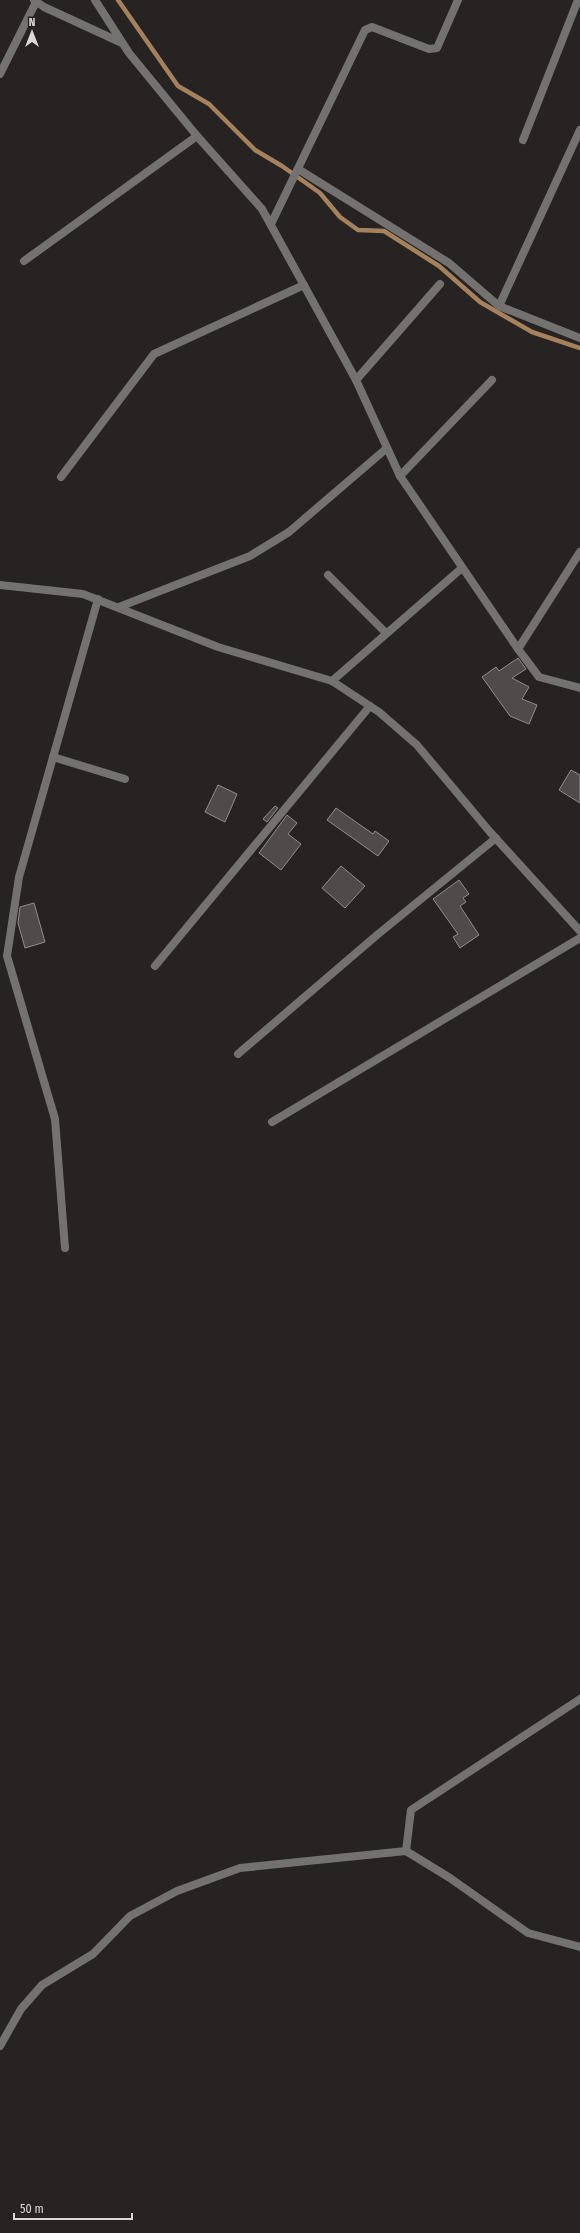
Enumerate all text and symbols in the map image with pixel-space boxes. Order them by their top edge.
north arrow [12,12,52,52]
text: N [29,16,35,29]
scale bar [14,2195,132,2221]
text: 50 m [20,2202,44,2216]

